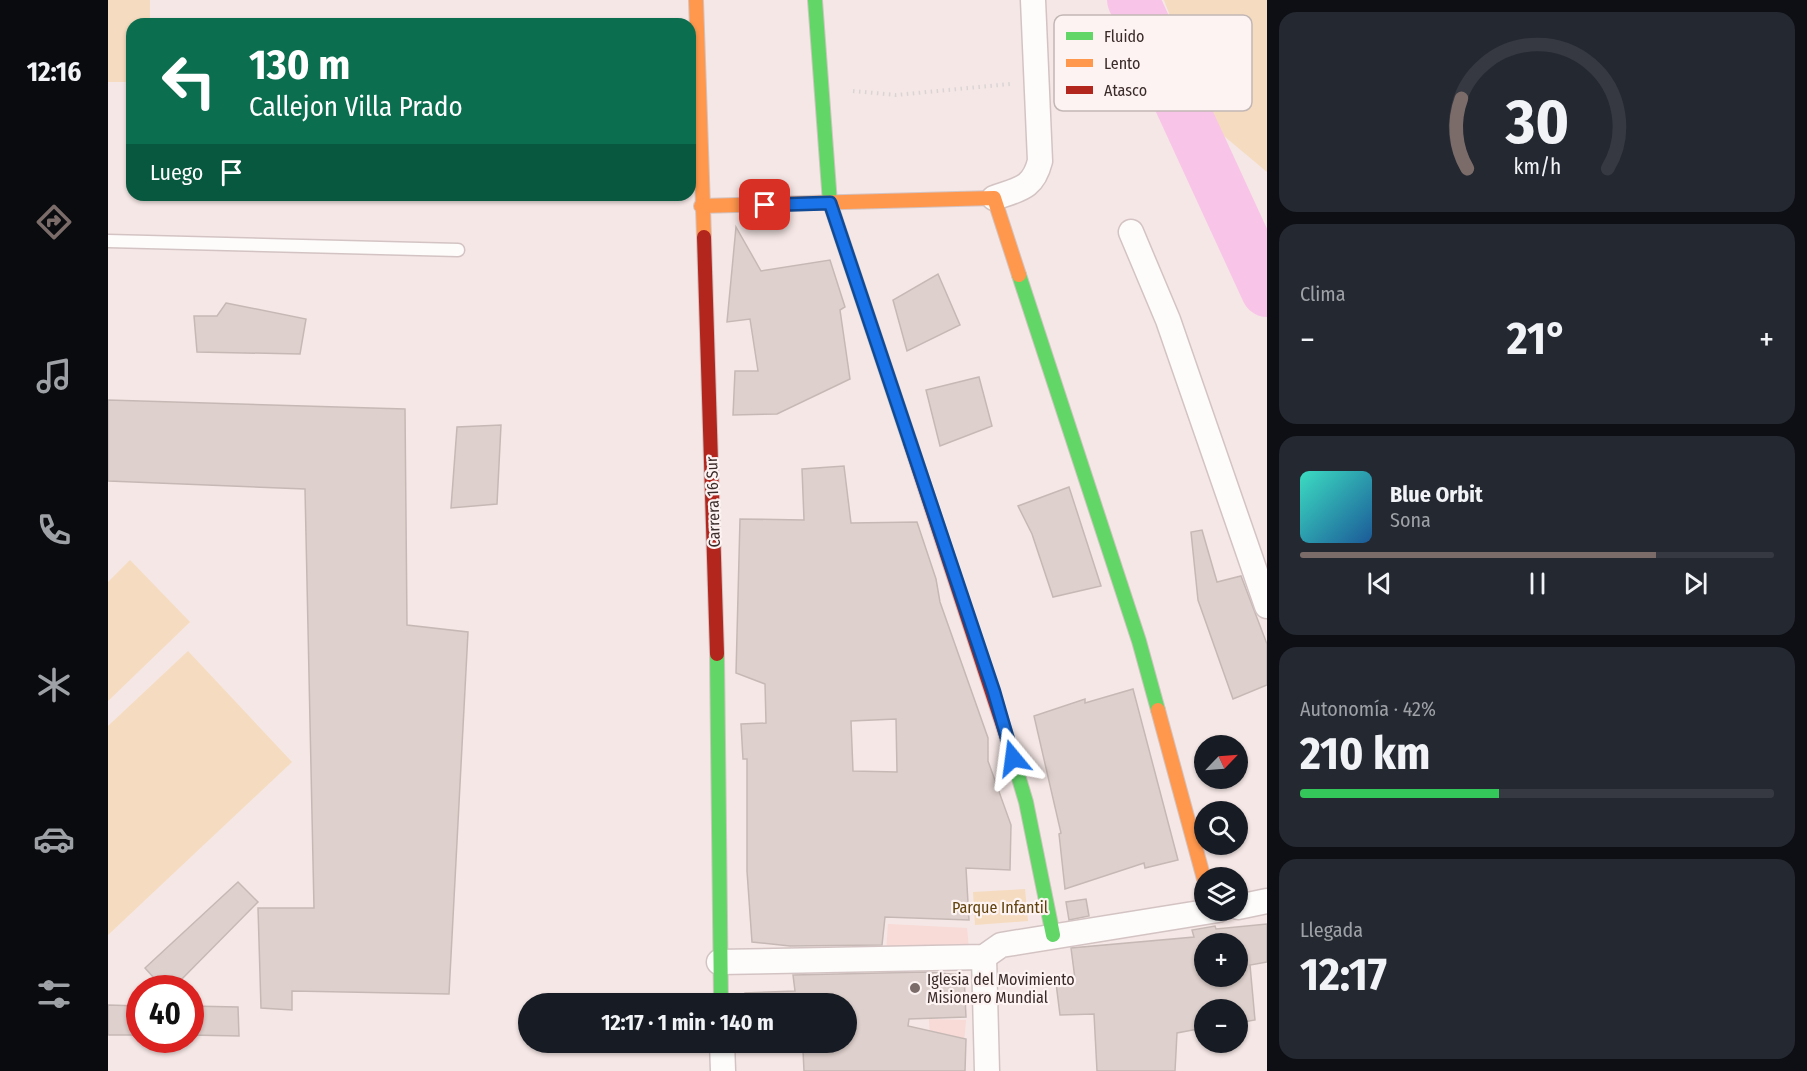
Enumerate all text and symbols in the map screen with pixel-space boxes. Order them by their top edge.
legend [1054,15,1252,111]
text: Fluido [1104,27,1144,46]
text: 130 m [249,40,350,90]
icon: left [150,42,228,120]
text: Lento [1104,54,1140,73]
text: 12:16 [27,56,81,88]
text: Atasco [1104,81,1147,100]
text: 30 [1504,85,1569,160]
text: Callejon Villa Prado [249,91,463,123]
text: km/h [1513,154,1561,180]
icon: arrive [215,156,248,189]
text: Luego [150,159,203,186]
pin [739,179,790,230]
icon: arrive [748,188,781,221]
icon: directions [33,201,75,243]
text: Clima [1300,282,1345,306]
text: 21° [1507,312,1567,366]
text: − [1300,320,1315,360]
text: + [1759,320,1774,360]
icon: music [33,355,75,397]
street label: Carrera 16 Sur [702,456,724,548]
text: Blue Orbit [1390,481,1483,508]
text: Sona [1390,508,1431,532]
icon: phone [33,509,75,551]
icon: previous [1363,567,1396,600]
icon: pause [1521,567,1554,600]
icon: next [1679,567,1712,600]
icon: climate [33,664,75,706]
text: Autonomía · 42% [1300,697,1436,721]
position arrow [981,726,1045,790]
text: 210 km [1300,727,1430,781]
north arrow [1194,735,1248,789]
map controls [1194,735,1248,1053]
button: search [1194,801,1248,855]
icon: car [33,818,75,860]
button: layers [1194,867,1248,921]
park label: Parque Infantil [952,898,1048,917]
text: Llegada [1300,918,1363,942]
button: + [1194,933,1248,987]
text: 12:17 [1300,948,1387,1002]
place label: Iglesia del Movimiento Misionero Mundial [927,970,1075,1007]
icon: filters [33,973,75,1015]
speed limit sign: 40 [126,975,204,1053]
marker: Iglesia del Movimiento Misionero Mundial [908,981,922,995]
button: − [1194,999,1248,1053]
text: 12:17 · 1 min · 140 m [601,1009,774,1036]

